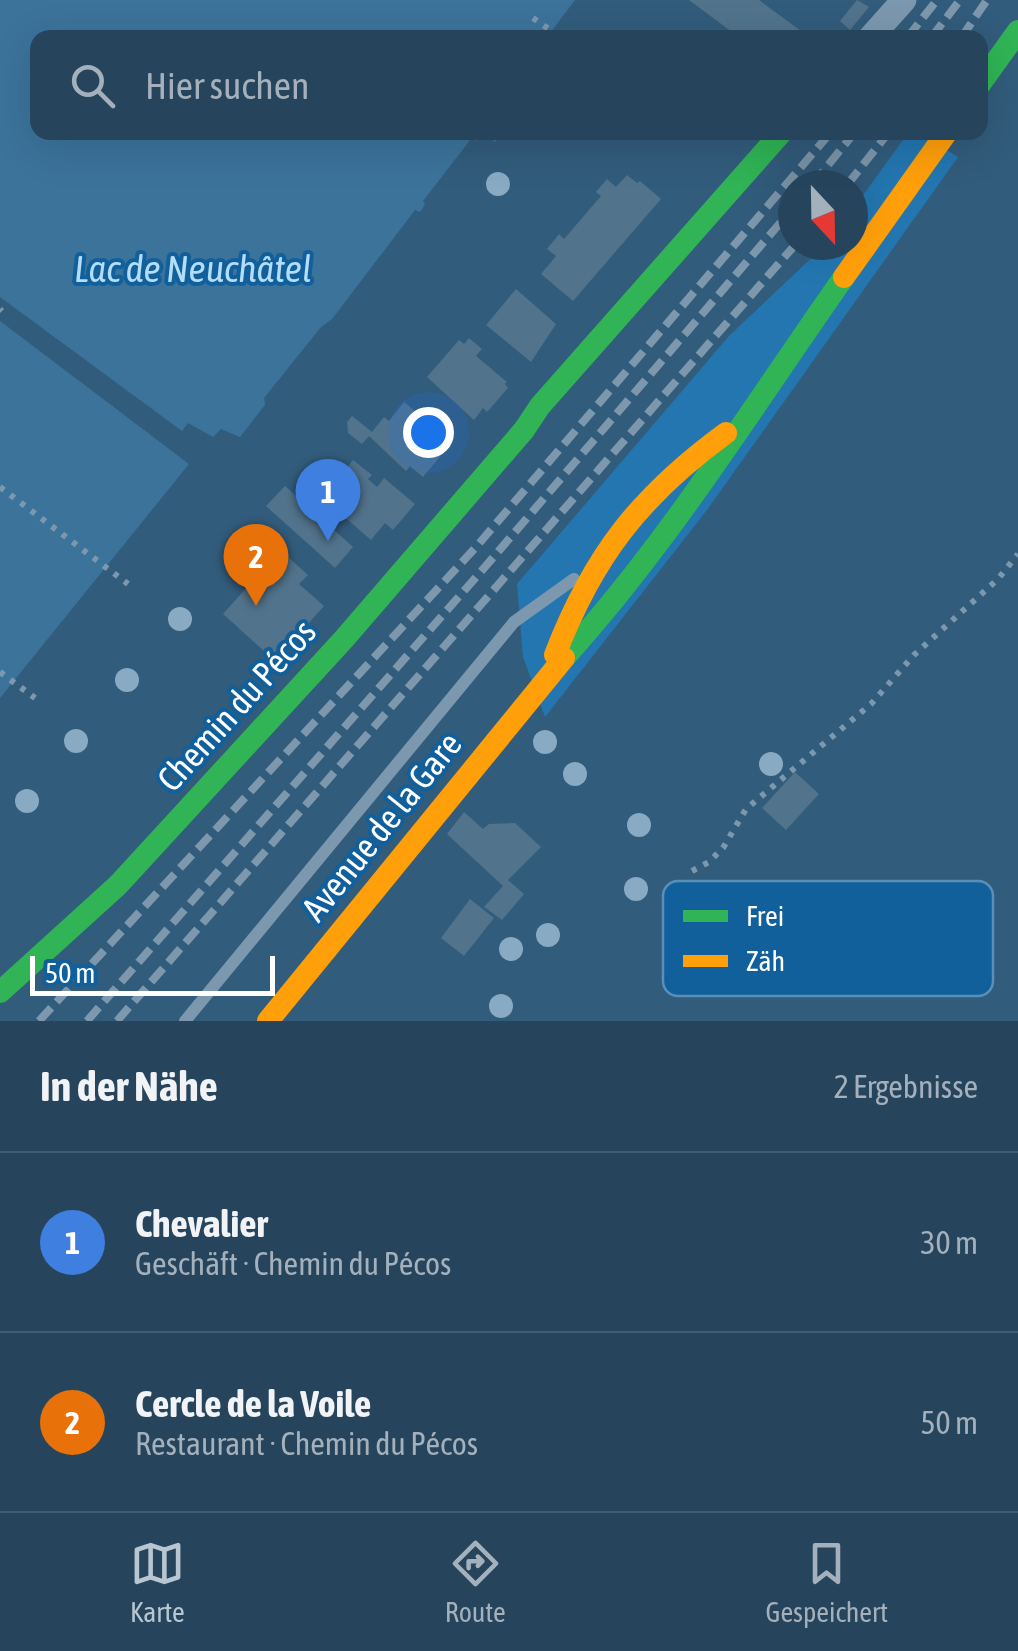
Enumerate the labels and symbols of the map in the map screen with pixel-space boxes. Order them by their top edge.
north arrow [778,170,868,260]
water label: Lac de Neuchâtel [74,247,312,290]
your location [403,407,454,458]
pin: 1 [296,458,360,541]
pin: 2 [224,524,288,606]
street label: Chemin du Pécos [149,611,323,799]
street label: Avenue de la Gare [293,724,469,928]
legend [663,881,993,996]
text: Frei [746,900,784,932]
text: Zäh [746,945,785,977]
scale bar [30,951,275,996]

